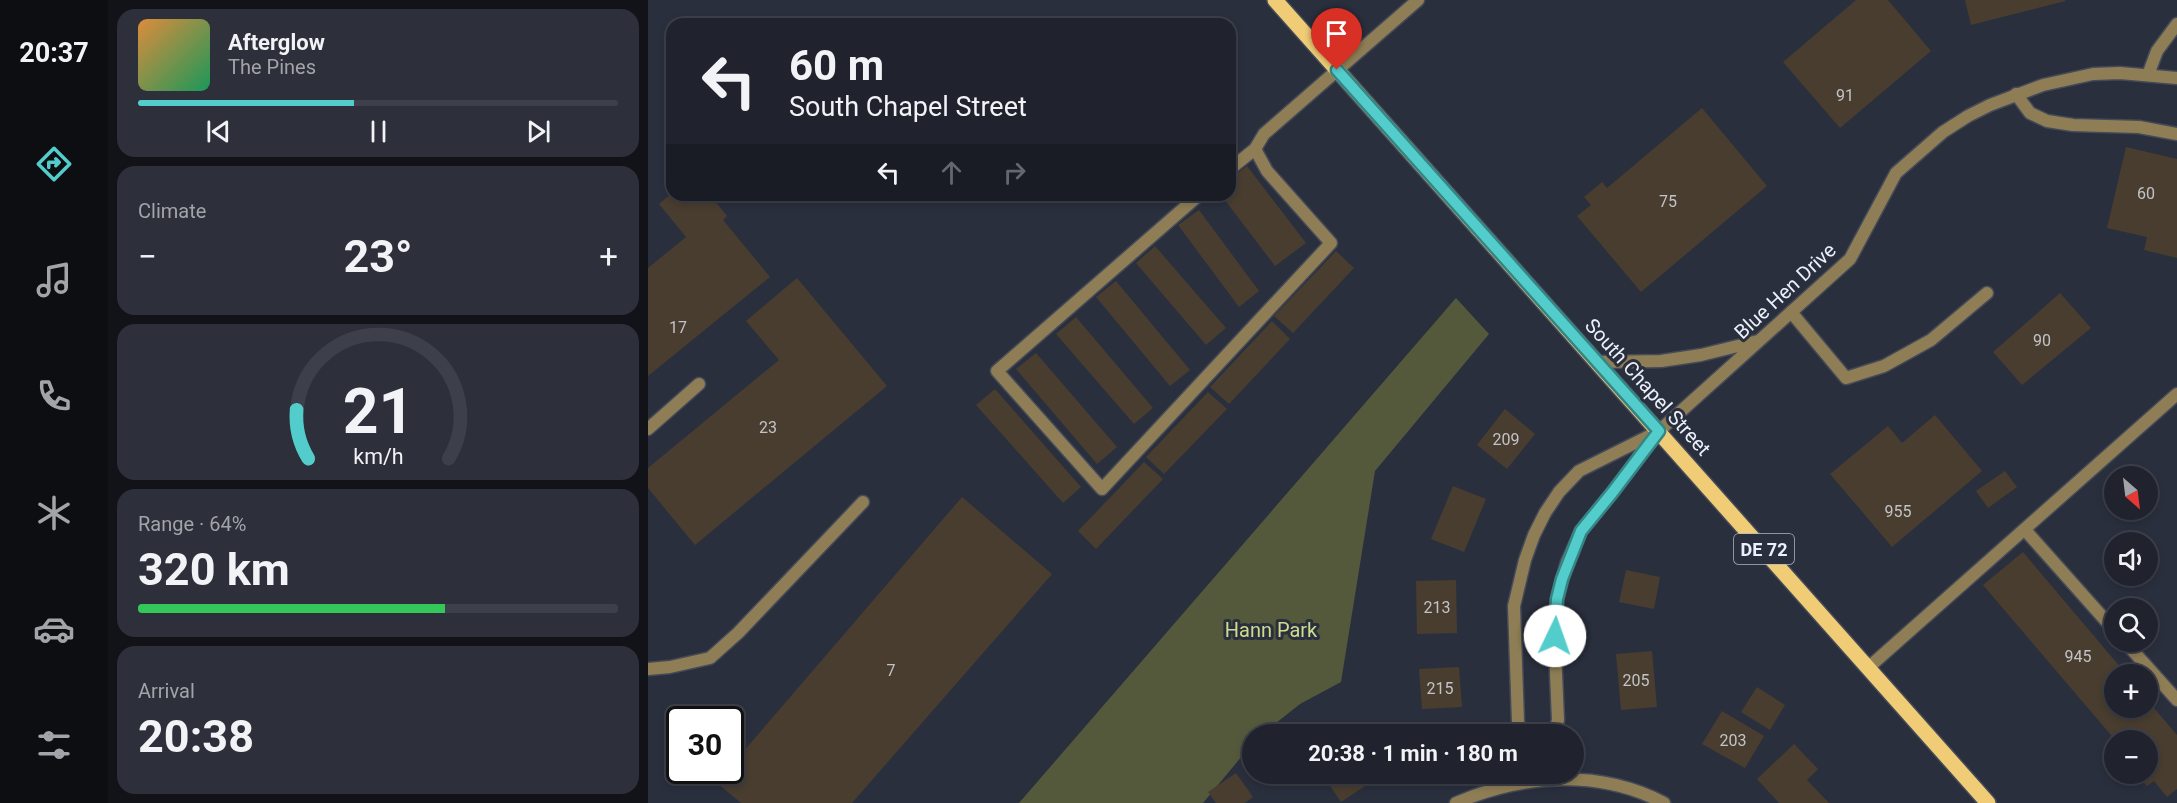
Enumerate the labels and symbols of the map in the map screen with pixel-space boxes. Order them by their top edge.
pin [1311,8,1362,70]
house number: 91 [1836,86,1854,105]
house number: 60 [2137,184,2155,203]
house number: 75 [1659,192,1677,211]
street label: Blue Hen Drive [1729,238,1841,344]
street label: South Chapel Street [1580,314,1716,460]
house number: 17 [669,318,687,337]
house number: 90 [2033,331,2051,350]
house number: 23 [759,418,777,437]
house number: 209 [1493,430,1519,449]
north arrow [2104,466,2158,520]
house number: 955 [1885,502,1911,521]
road number: DE 72 [1734,534,1794,564]
house number: 213 [1424,598,1450,617]
position arrow [1523,604,1587,668]
park label: Hann Park [1225,618,1318,642]
house number: 945 [2065,647,2091,666]
house number: 7 [887,661,896,680]
house number: 205 [1623,671,1649,690]
house number: 215 [1427,679,1453,698]
speed limit sign: 30 [666,706,744,784]
house number: 203 [1720,731,1746,750]

